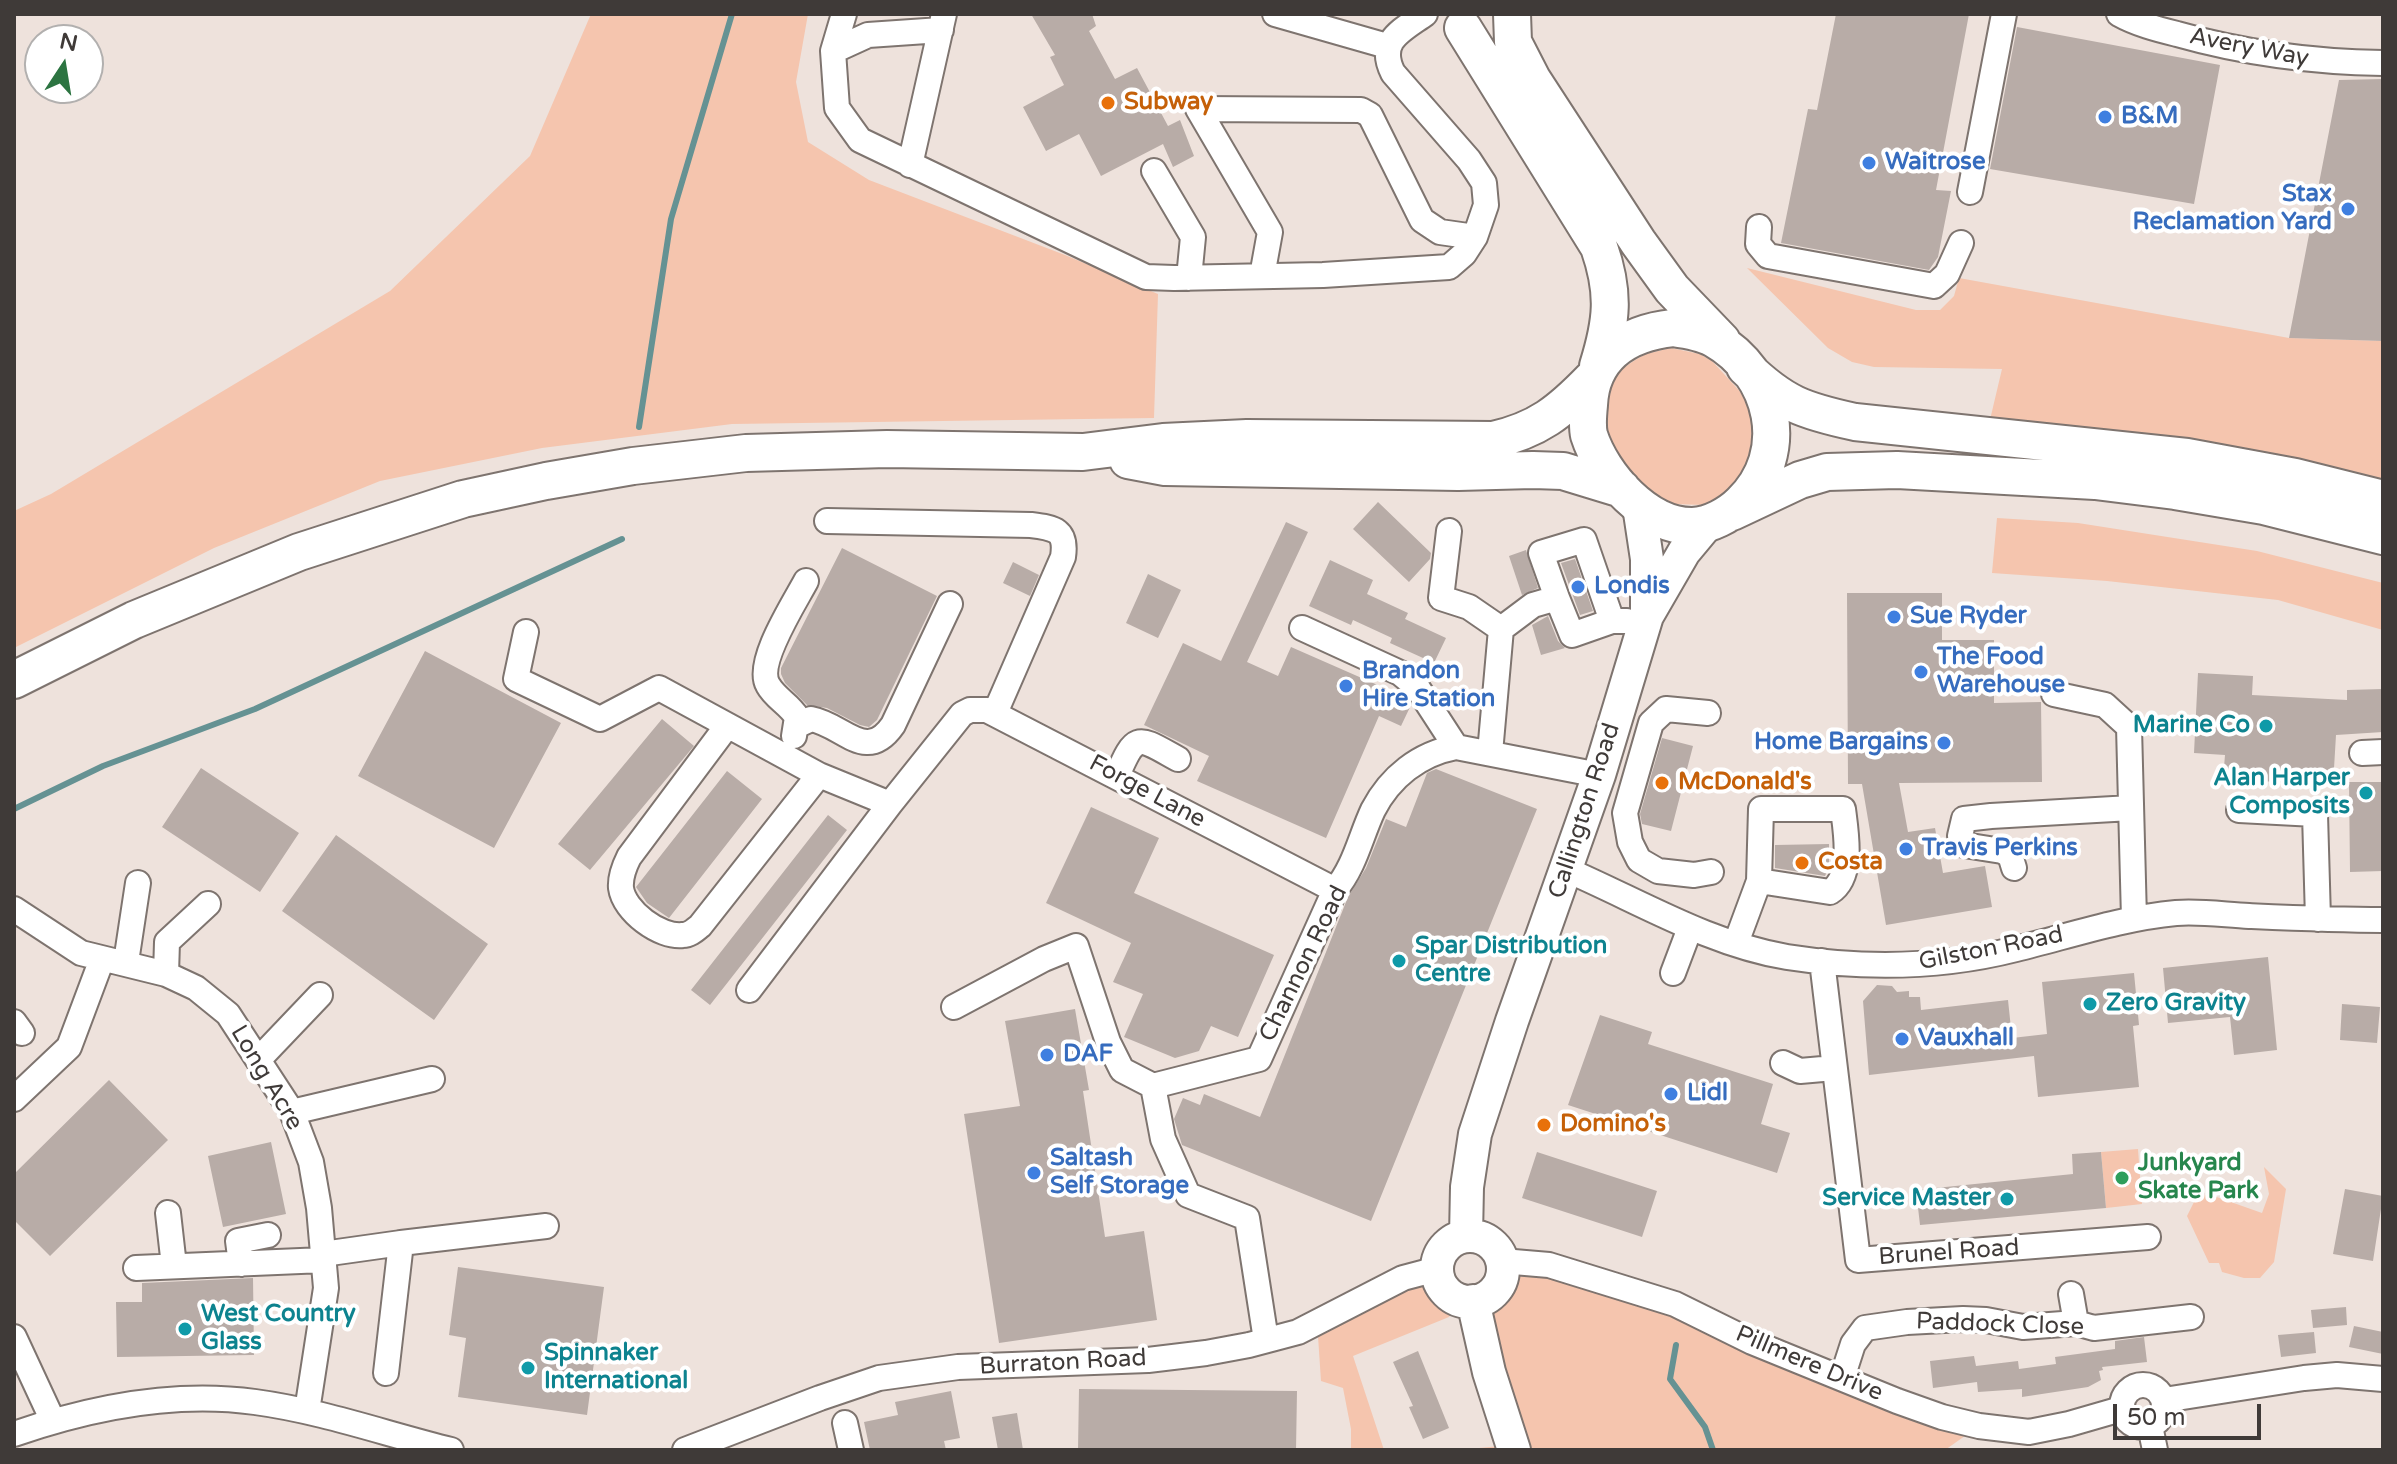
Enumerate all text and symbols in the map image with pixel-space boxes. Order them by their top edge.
street label: Avery Way [2187,22,2311,74]
north arrow [24,24,104,104]
text: N [57,28,80,57]
place label: Subway [1124,89,1213,117]
marker: Subway [1099,94,1117,112]
place label: B&M [2121,103,2178,131]
marker: B&M [2096,108,2114,126]
place label: Waitrose [1885,149,1985,177]
marker: Waitrose [1860,154,1878,172]
place label: Stax Reclamation Yard [2132,181,2332,237]
marker: Stax Reclamation Yard [2339,200,2357,218]
place label: Londis [1594,573,1670,601]
marker: Londis [1569,578,1587,596]
place label: Sue Ryder [1910,603,2027,631]
marker: Sue Ryder [1885,608,1903,626]
place label: The Food Warehouse [1937,644,2065,700]
place label: Brandon Hire Station [1362,658,1495,714]
marker: The Food Warehouse [1912,663,1930,681]
marker: Brandon Hire Station [1337,677,1355,695]
place label: Marine Co [2133,712,2250,740]
marker: Marine Co [2257,717,2275,735]
street label: Callington Road [1543,720,1627,902]
place label: Home Bargains [1754,729,1928,757]
marker: Home Bargains [1935,734,1953,752]
street label: Forge Lane [1084,749,1210,835]
place label: Alan Harper Composits [2213,765,2350,821]
place label: McDonald's [1678,769,1812,797]
marker: McDonald's [1653,774,1671,792]
marker: Alan Harper Composits [2357,784,2375,802]
place label: Travis Perkins [1922,835,2078,863]
marker: Travis Perkins [1897,840,1915,858]
place label: Costa [1818,849,1883,877]
marker: Costa [1793,854,1811,872]
street label: Channon Road [1254,881,1354,1047]
street label: Gilston Road [1916,921,2066,977]
place label: Spar Distribution Centre [1415,933,1607,989]
marker: Spar Distribution Centre [1390,952,1408,970]
place label: Zero Gravity [2106,990,2246,1018]
marker: Zero Gravity [2081,995,2099,1013]
street label: Long Acre [223,1020,309,1136]
place label: Vauxhall [1918,1025,2014,1053]
marker: Vauxhall [1893,1030,1911,1048]
place label: DAF [1063,1041,1113,1069]
marker: DAF [1038,1046,1056,1064]
place label: Lidl [1687,1080,1728,1108]
marker: Lidl [1662,1085,1680,1103]
place label: Domino's [1560,1111,1666,1139]
marker: Domino's [1535,1116,1553,1134]
place label: Saltash Self Storage [1050,1145,1189,1201]
place label: Junkyard Skate Park [2138,1150,2259,1206]
marker: Saltash Self Storage [1025,1164,1043,1182]
marker: Junkyard Skate Park [2113,1169,2131,1187]
place label: Service Master [1822,1185,1991,1213]
marker: Service Master [1998,1190,2016,1208]
street label: Brunel Road [1878,1234,2020,1272]
place label: West Country Glass [201,1301,356,1357]
street label: Paddock Close [1915,1308,2085,1342]
marker: West Country Glass [176,1320,194,1338]
street label: Pillmere Drive [1731,1320,1887,1408]
place label: Spinnaker International [544,1340,688,1396]
street label: Burraton Road [979,1344,1147,1382]
marker: Spinnaker International [519,1359,537,1377]
scale bar [2117,1388,2265,1438]
text: 50 m [2127,1403,2185,1432]

